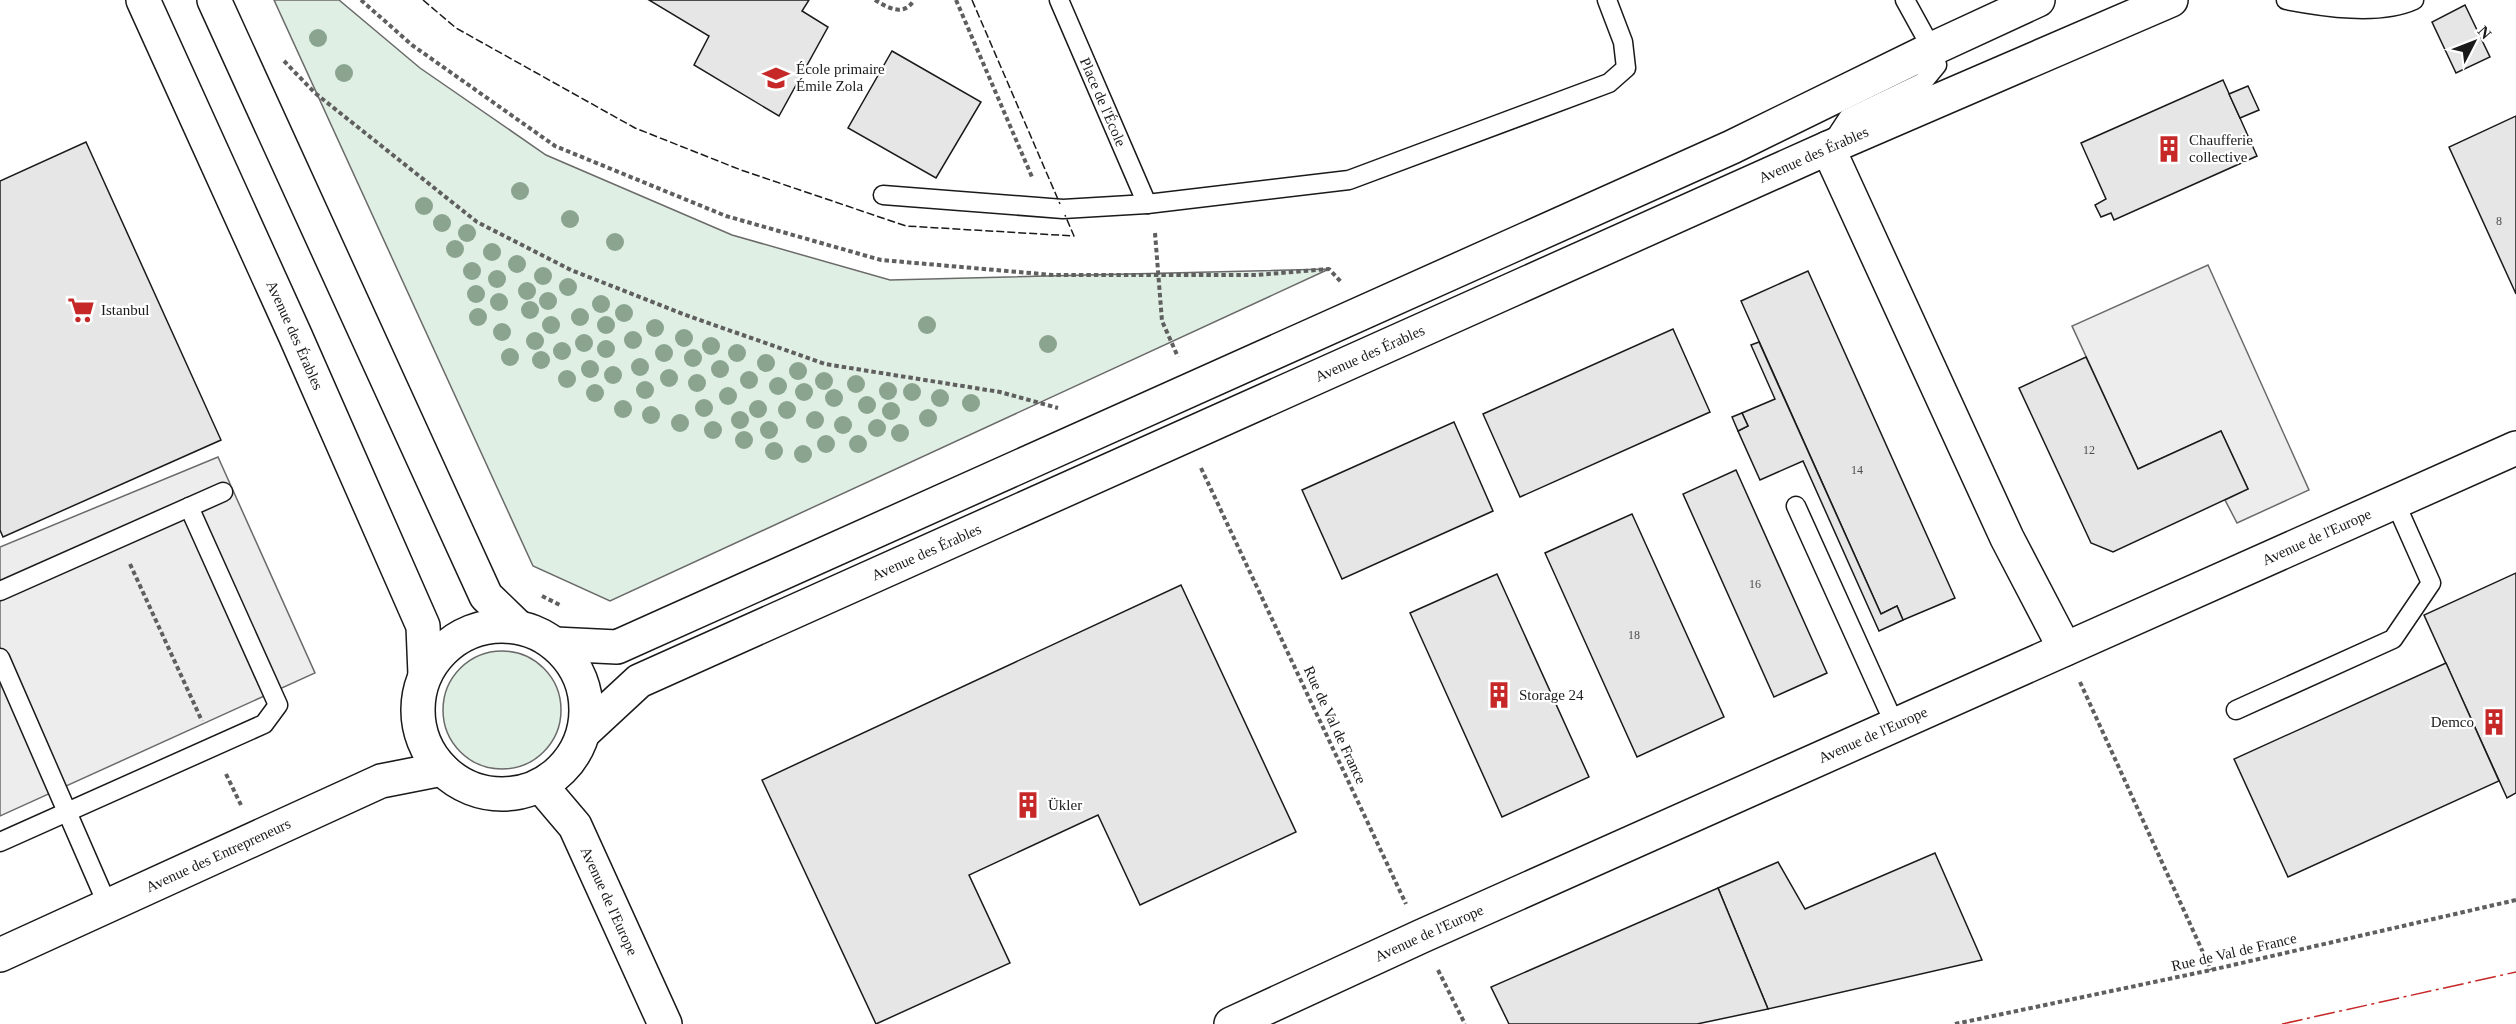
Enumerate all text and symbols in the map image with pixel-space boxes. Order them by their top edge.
north arrow [2444,12,2504,72]
text: N [2475,22,2495,43]
street label: Place de l'École [1077,55,1129,149]
place label: École primaire Émile Zola [796,61,885,94]
school or university icon: École primaire Émile Zola [761,63,791,93]
street label: Avenue des Érables [1756,124,1871,186]
place label: Chaufferie collective [2189,132,2253,165]
building icon: Chaufferie collective [2154,134,2184,164]
house number: 8 [2496,214,2502,228]
street label: Avenue des Érables [263,278,326,393]
supermarket icon: Istanbul [66,295,96,325]
place label: Istanbul [101,302,149,318]
street label: Avenue des Érables [1313,322,1427,385]
house number: 12 [2083,443,2095,457]
house number: 14 [1851,463,1863,477]
street label: Avenue de l'Europe [2260,506,2374,568]
street label: Avenue des Érables [869,521,984,584]
house number: 16 [1749,577,1761,591]
house number: 18 [1628,628,1640,642]
street label: Rue de Val de France [1301,664,1369,787]
building icon: Storage 24 [1484,680,1514,710]
place label: Storage 24 [1519,687,1584,703]
street label: Avenue de l'Europe [1816,704,1930,766]
building icon: Demco [2479,707,2509,737]
place label: Demco [2431,714,2474,730]
building icon: Ükler [1013,790,1043,820]
place label: Ükler [1048,797,1082,813]
street label: Avenue des Entrepreneurs [143,815,293,895]
street label: Avenue de l'Europe [578,844,641,958]
street label: Avenue de l'Europe [1372,901,1486,965]
street label: Rue de Val de France [2170,930,2298,974]

